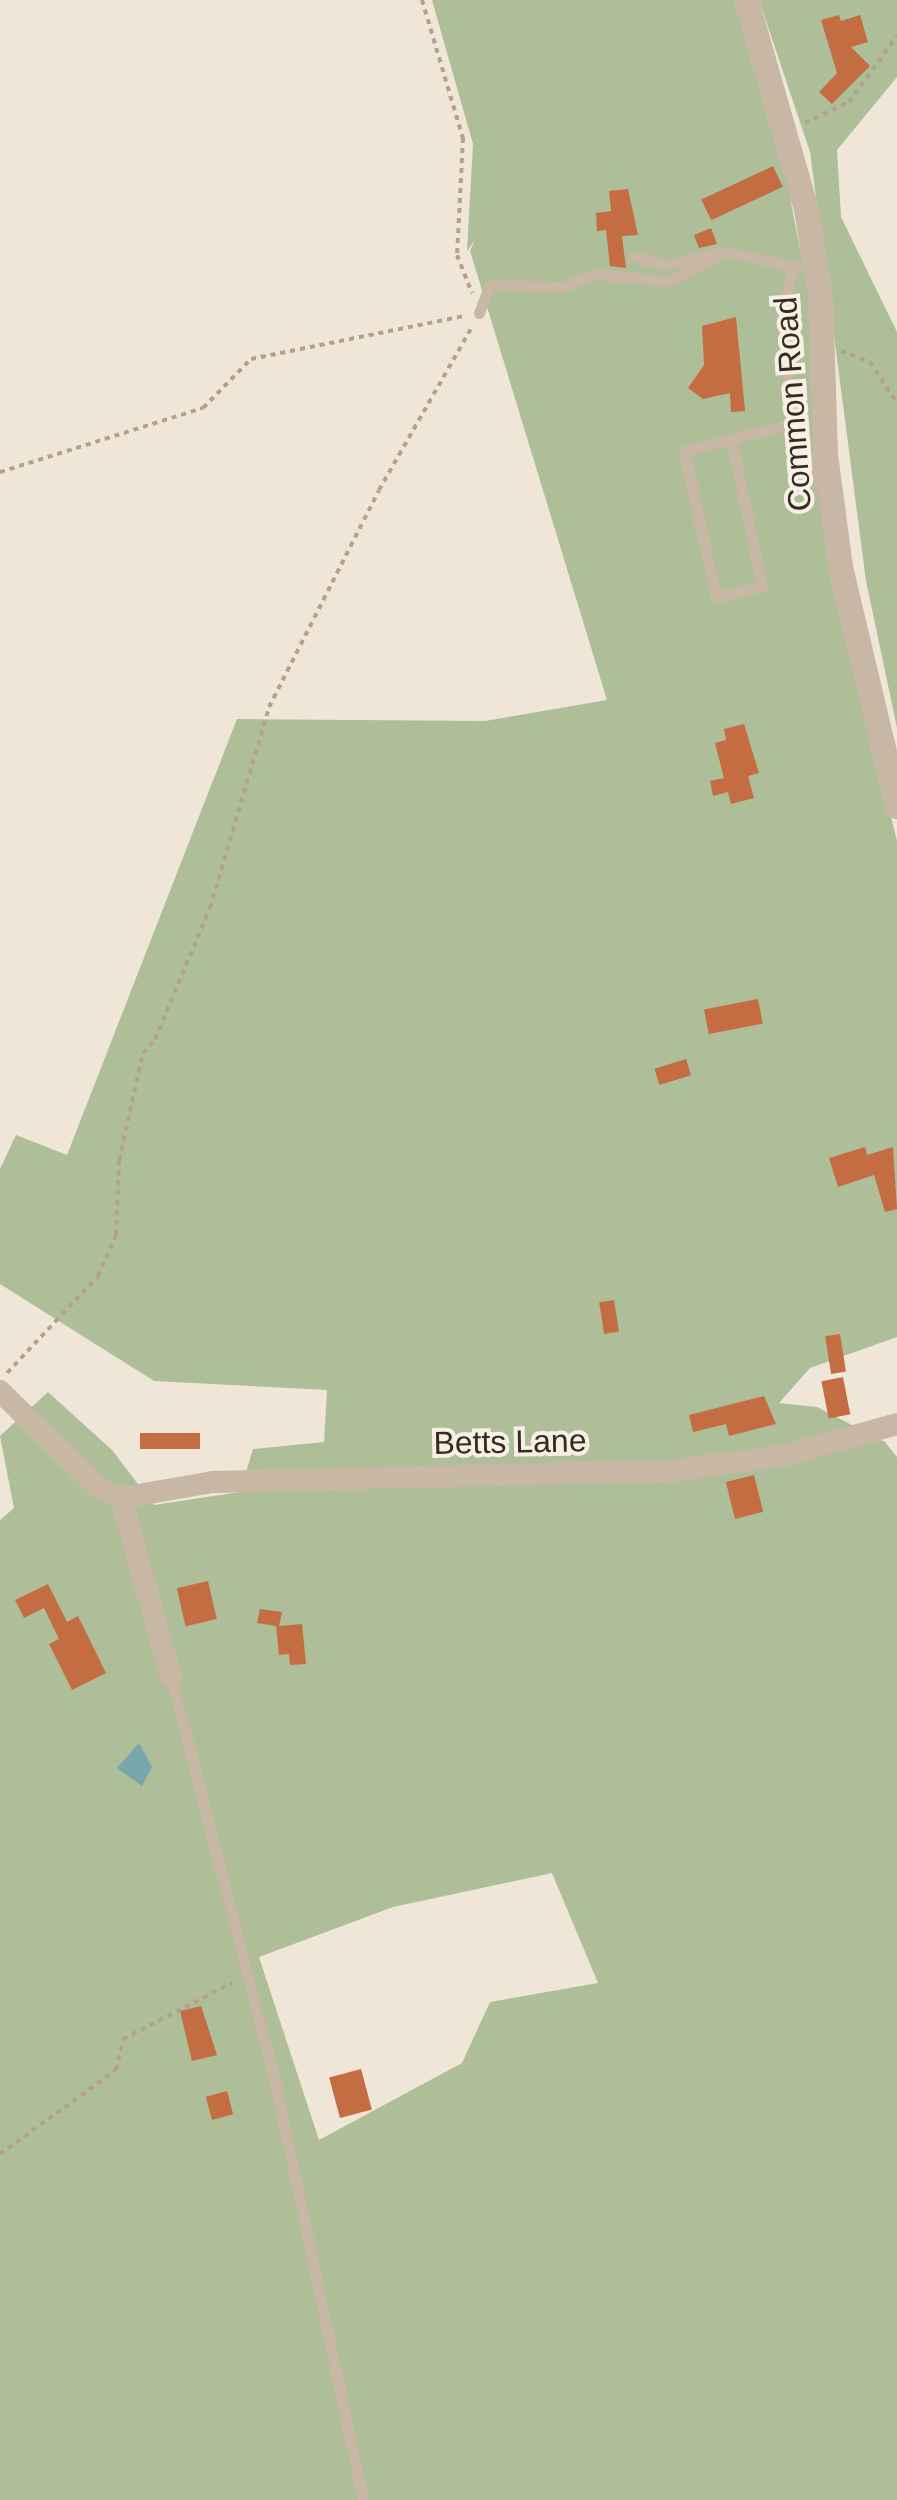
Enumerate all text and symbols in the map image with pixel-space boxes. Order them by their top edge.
street label: Common Road [766,295,820,513]
street label: Betts Lane [433,1421,587,1463]

